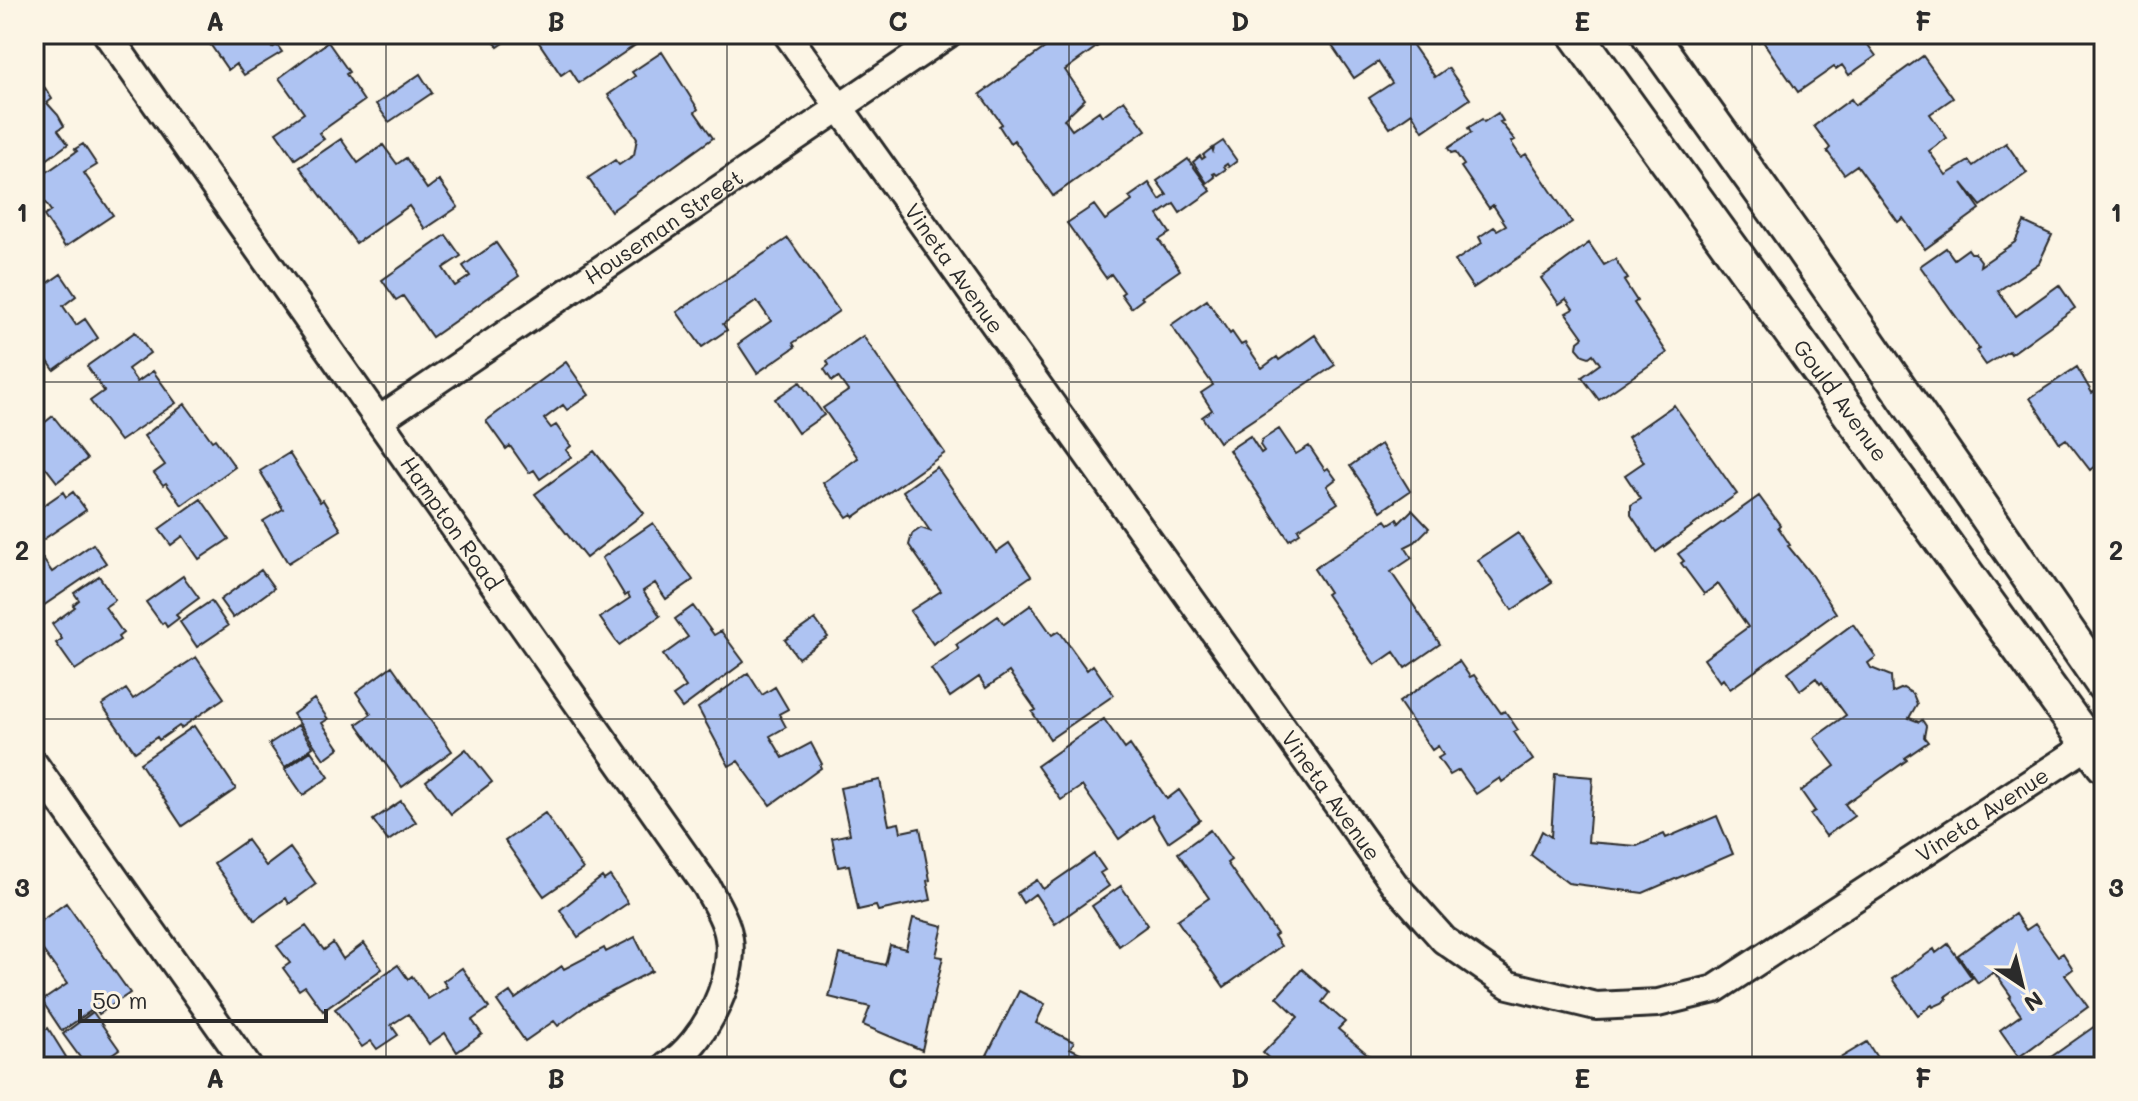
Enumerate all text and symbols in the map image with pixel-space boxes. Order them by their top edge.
text: A [206,4,224,38]
text: B [547,4,565,38]
text: C [888,4,908,38]
text: D [1231,4,1249,38]
text: E [1574,4,1590,38]
text: F [1915,4,1931,38]
street label: Houseman Street [578,162,748,291]
text: 1 [16,195,28,229]
text: 1 [2110,195,2122,229]
street label: Vineta Avenue [898,197,1011,339]
street label: Gould Avenue [1787,333,1895,467]
street label: Hampton Road [394,450,509,596]
text: 2 [15,533,29,567]
text: 2 [2109,533,2123,567]
street label: Vineta Avenue [1275,724,1388,866]
street label: Vineta Avenue [1910,760,2054,868]
text: 3 [14,870,30,904]
text: 3 [2108,870,2124,904]
north arrow [1982,945,2062,1025]
scale bar [80,973,326,1023]
text: 50 m [92,984,148,1015]
text: N [2019,985,2049,1018]
text: A [206,1061,224,1095]
text: B [547,1061,565,1095]
text: C [888,1061,908,1095]
text: D [1231,1061,1249,1095]
text: E [1574,1061,1590,1095]
text: F [1915,1061,1931,1095]

